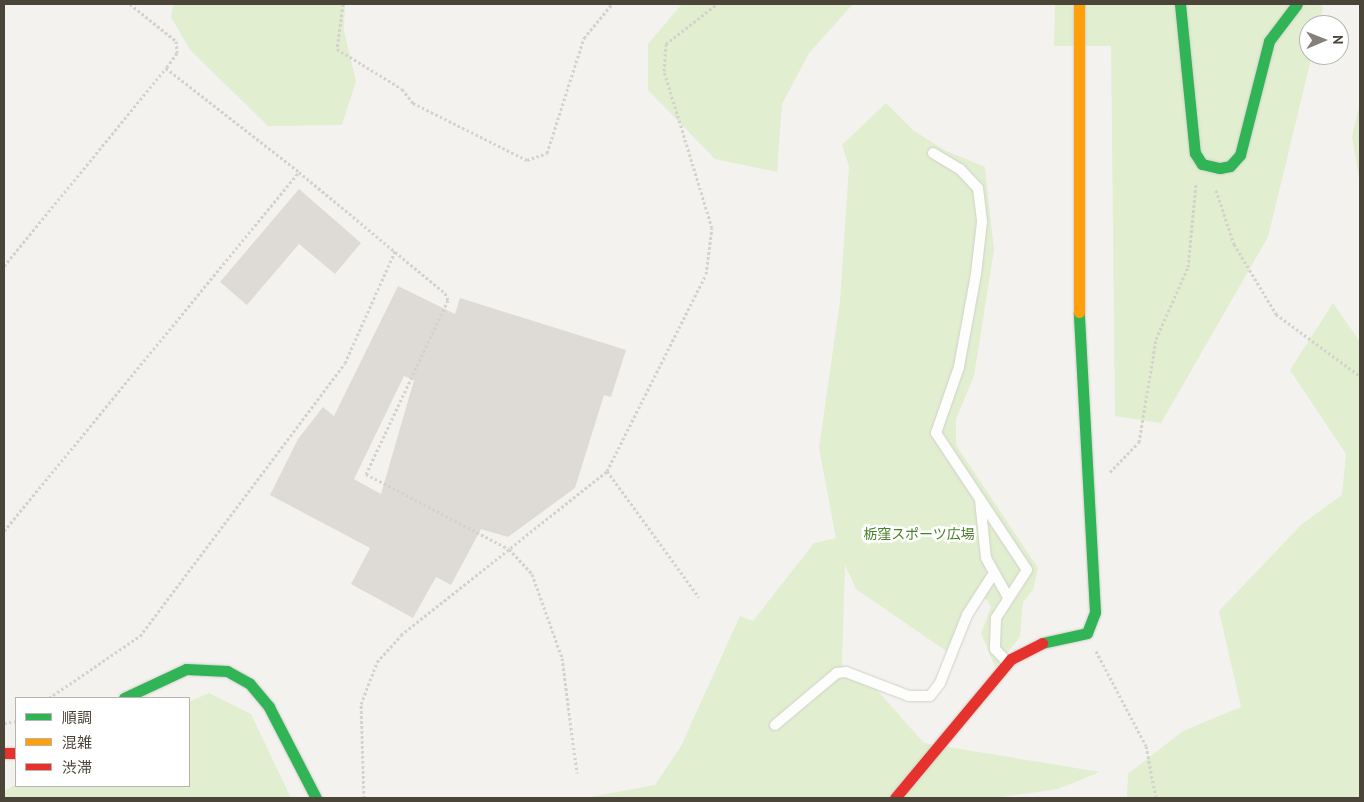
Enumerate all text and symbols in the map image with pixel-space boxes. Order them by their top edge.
north arrow [1299,15,1349,65]
text: N [1329,35,1347,45]
park label: 栃窪スポーツ広場 [863,526,975,542]
legend [15,697,190,787]
text: 順調 [62,708,92,727]
text: 混雑 [62,733,92,752]
text: 渋滞 [62,758,92,777]

